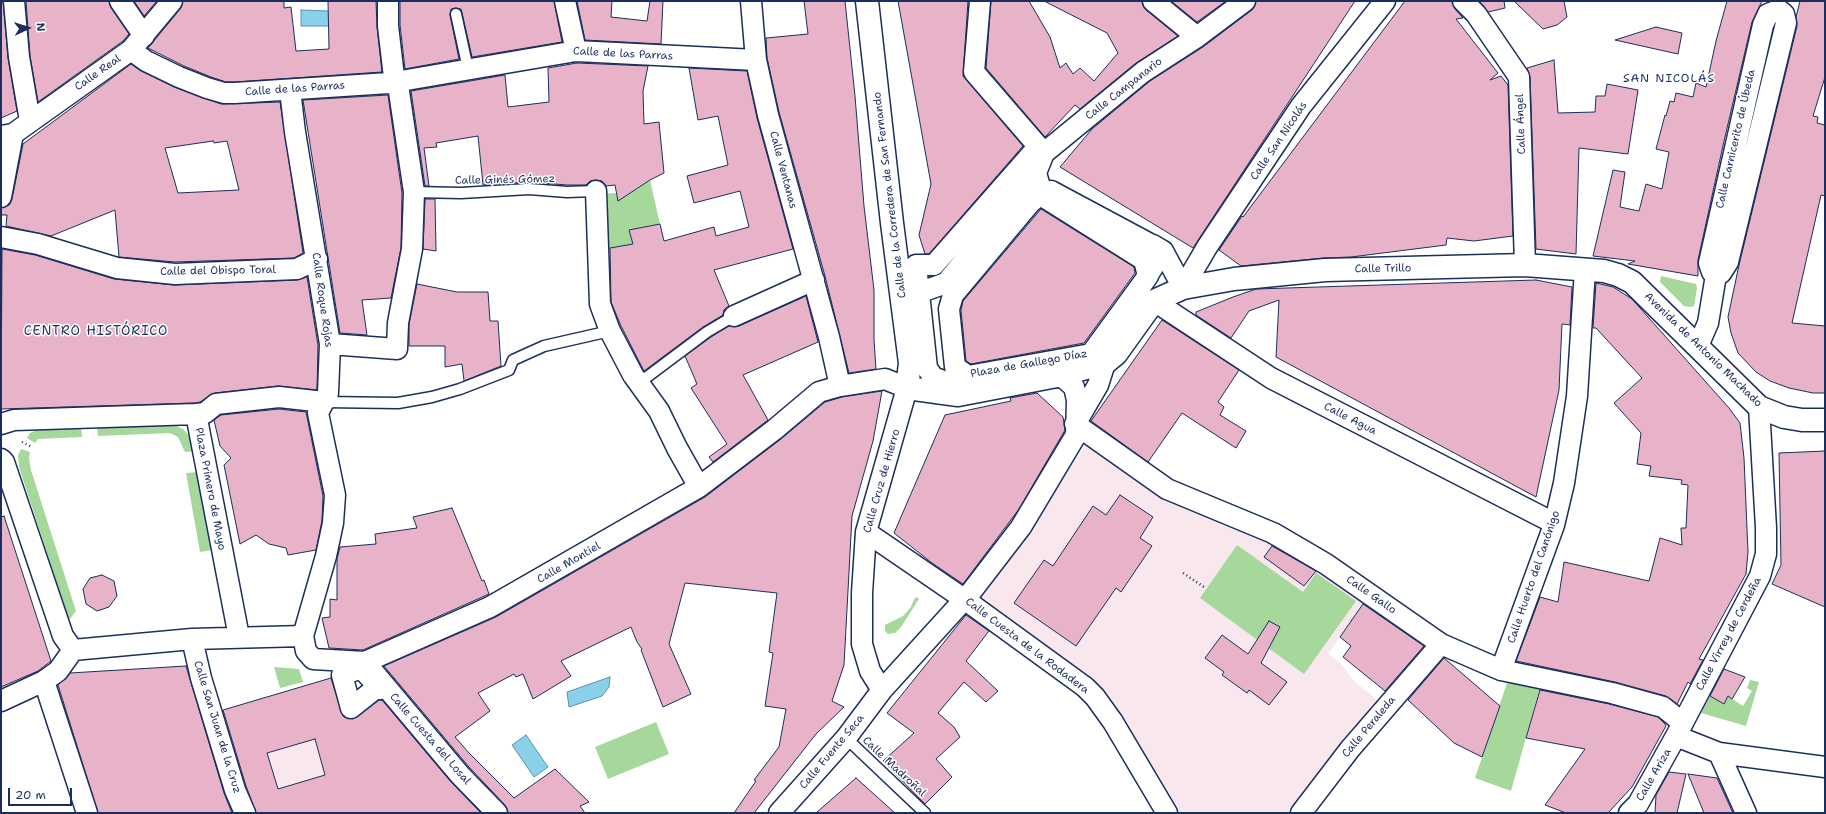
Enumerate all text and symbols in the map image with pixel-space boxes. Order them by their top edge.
north arrow [8,8,48,48]
text: N [33,22,48,32]
street label: Calle de las Parras [573,45,673,63]
street label: Calle Real [72,52,124,94]
street label: Calle Campanario [1083,55,1165,123]
street label: Calle Carnicerito de Úbeda [1714,68,1758,210]
district label: SAN NICOLÁS [1623,72,1715,86]
street label: Calle de las Parras [245,79,345,99]
street label: Calle de la Corredera de San Fernando [871,91,909,299]
street label: Calle Ángel [1513,93,1529,155]
street label: Calle San Nicolás [1248,99,1310,183]
street label: Calle Ventanas [766,130,800,210]
street label: Calle Ginés Gómez [455,173,555,187]
street label: Calle Roque Rojas [309,252,335,348]
street label: Calle Trillo [1355,262,1411,276]
street label: Calle del Obispo Toral [160,263,276,279]
street label: Avenida de Antonio Machado [1641,290,1765,410]
district label: CENTRO HISTÓRICO [24,324,168,340]
street label: Plaza de Gallego Díaz [969,347,1089,381]
street label: Calle Agua [1321,400,1379,438]
street label: Plaza Primero de Mayo [192,427,228,551]
street label: Calle Cruz de Hierro [861,428,903,534]
street label: Calle Huerto del Canónigo [1505,509,1563,645]
street label: Calle Montiel [535,540,603,586]
street label: Calle Gallo [1343,573,1399,617]
street label: Calle Virrey de Cerdeña [1693,575,1765,693]
street label: Calle Cuesta de la Rodadera [962,595,1092,697]
street label: Calle San Juan de la Cruz [191,659,243,795]
street label: Calle Cuesta del Losal [387,691,473,787]
street label: Calle Peraleda [1339,694,1399,760]
street label: Calle Fuente Seca [797,712,867,792]
street label: Calle Madroñal [859,734,929,800]
street label: Calle Ariza [1634,746,1674,804]
scale bar [10,780,74,806]
text: 20 m [15,787,46,803]

